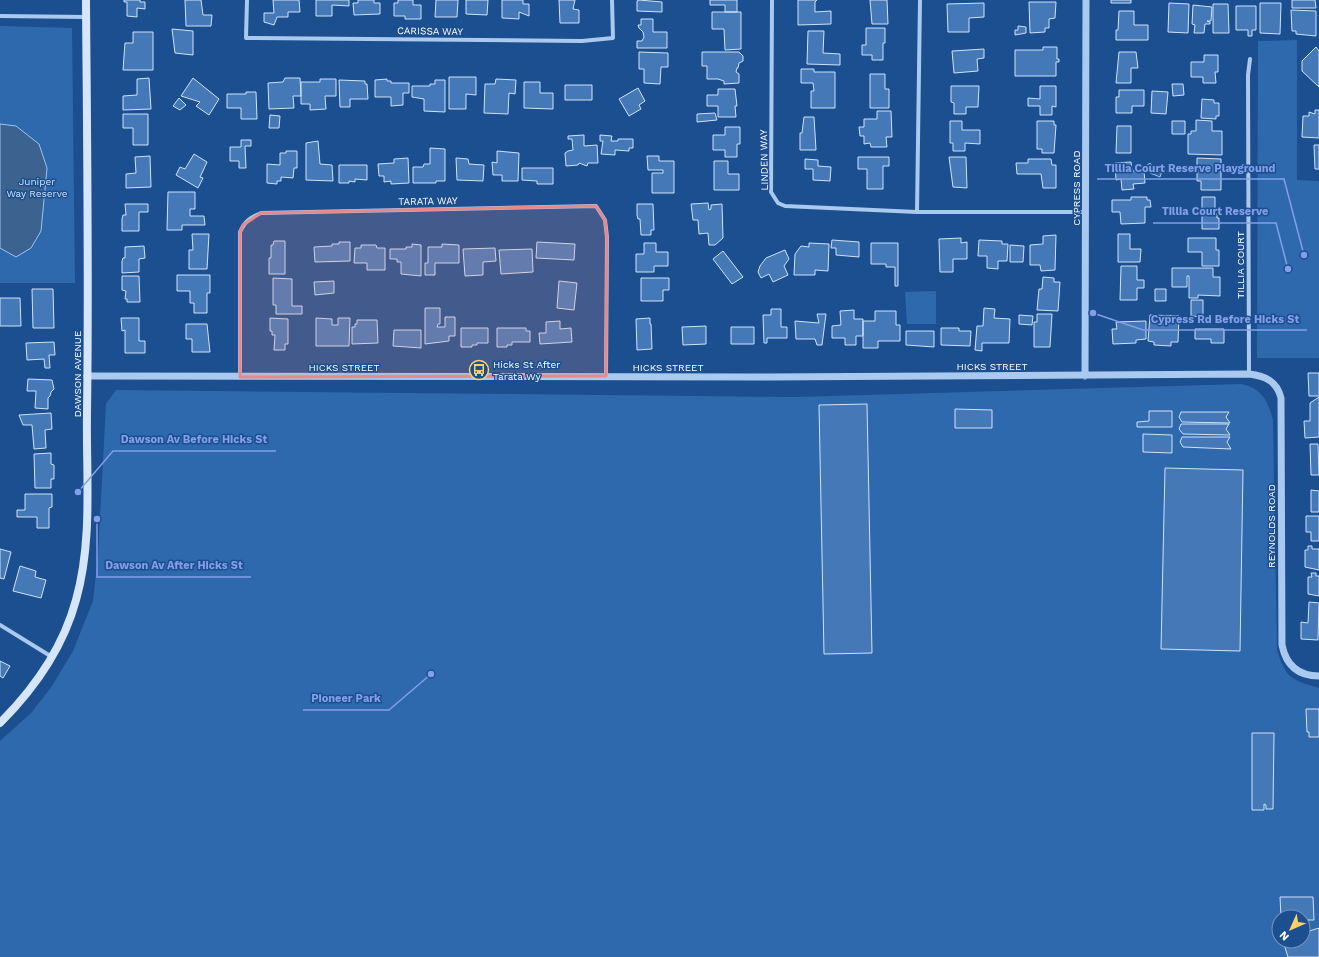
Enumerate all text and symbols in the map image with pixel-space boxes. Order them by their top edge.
street label: CARISSA WAY [397,25,463,37]
street label: LINDEN WAY [758,129,770,191]
street label: CYPRESS ROAD [1071,150,1082,226]
callout: Tillia Court Reserve Playground [1097,156,1284,179]
text: Tillia Court Reserve Playground [1105,162,1276,175]
park label: Juniper Way Reserve [6,176,68,199]
street label: TARATA WAY [398,195,458,207]
callout: Tillia Court Reserve [1153,200,1276,223]
text: Tillia Court Reserve [1162,205,1268,218]
street label: TILLIA COURT [1235,231,1246,299]
callout: Cypress Rd Before Hicks St [1143,307,1307,330]
text: Cypress Rd Before Hicks St [1151,313,1299,326]
street label: DAWSON AVENUE [72,331,83,417]
bus stop icon: Hicks St After Tarata Wy [468,359,490,381]
place label: Hicks St After Tarata Wy [493,359,560,382]
street label: HICKS STREET [957,361,1027,372]
street label: HICKS STREET [309,362,379,373]
street label: HICKS STREET [633,362,703,373]
callout: Dawson Av Before Hicks St [113,428,276,451]
text: Dawson Av Before Hicks St [121,433,267,446]
street label: REYNOLDS ROAD [1266,484,1277,568]
callout: Dawson Av After Hicks St [97,554,251,577]
text: Dawson Av After Hicks St [105,559,243,572]
callout: Pioneer Park [303,687,389,710]
text: Pioneer Park [311,692,381,705]
north arrow [1271,909,1311,949]
text: N [1277,928,1292,943]

